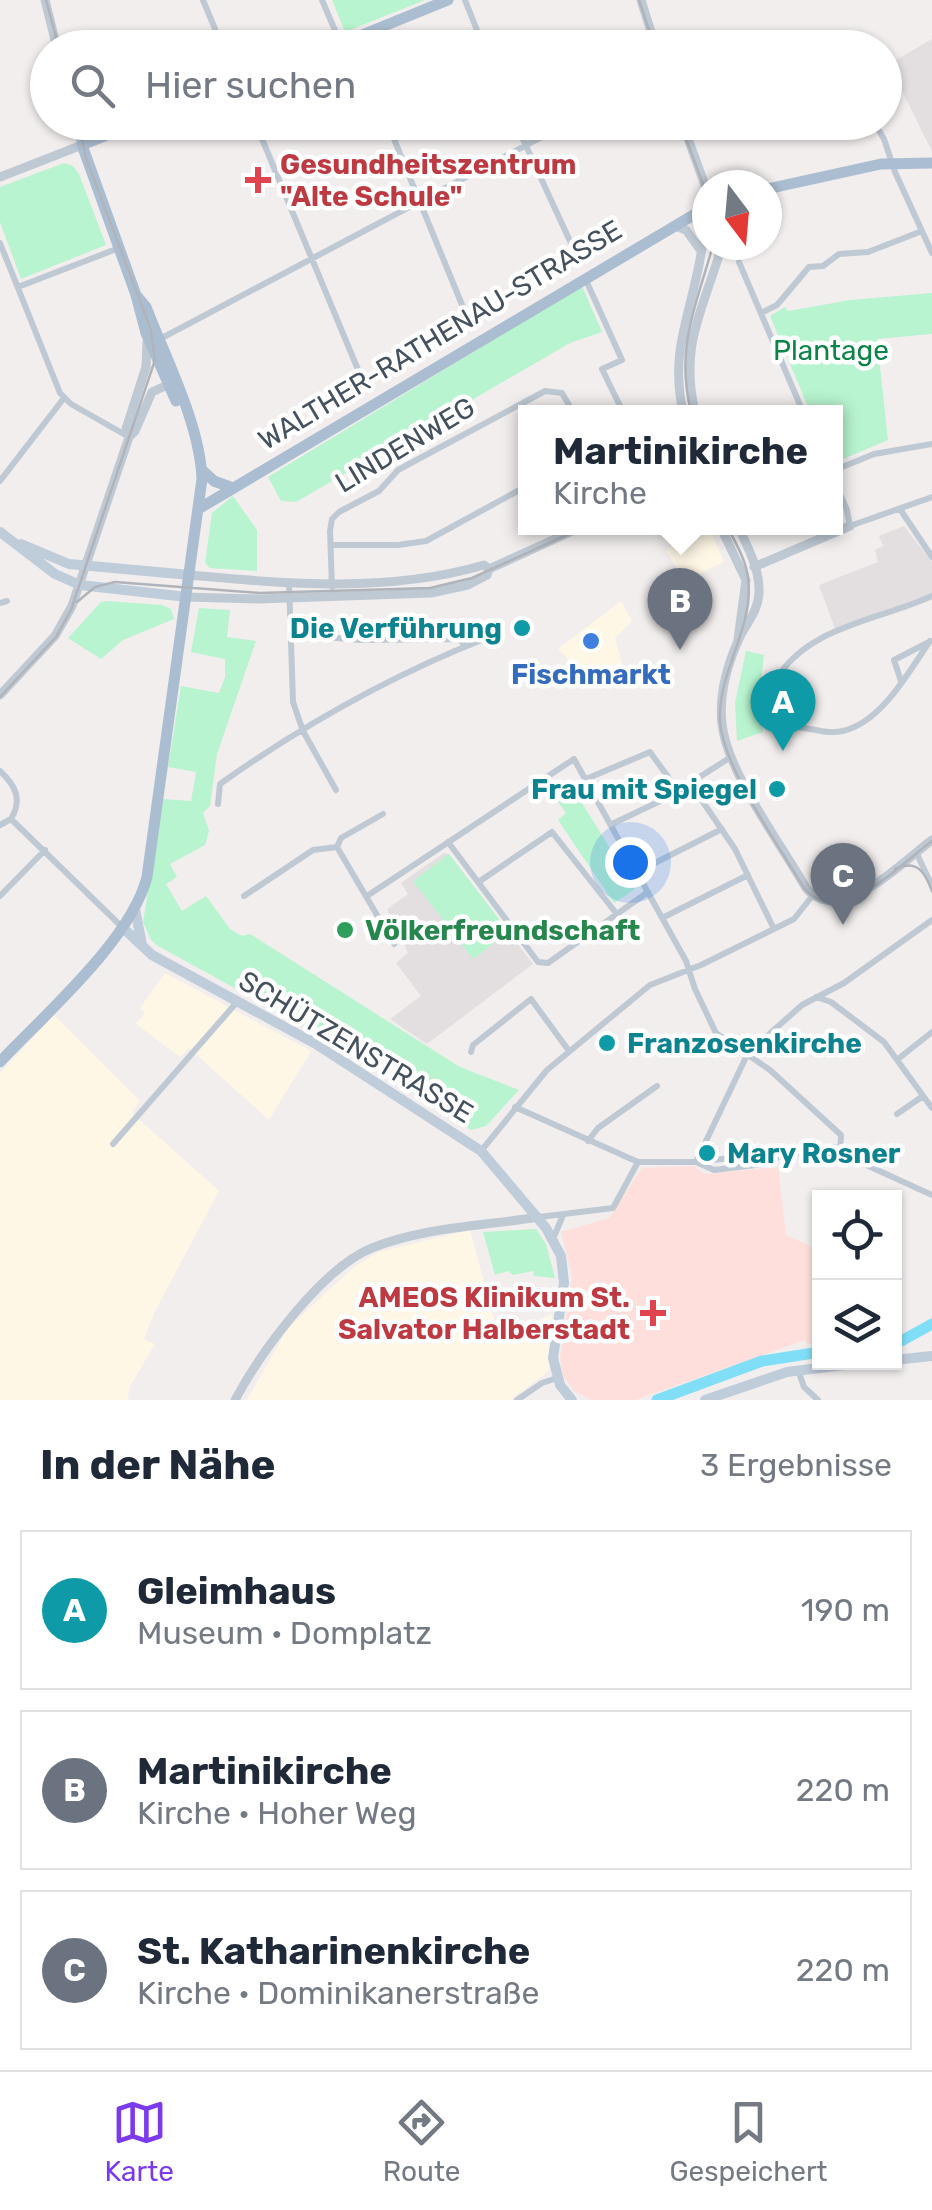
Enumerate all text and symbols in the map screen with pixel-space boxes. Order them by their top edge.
search box [30,30,902,140]
icon: search [65,58,120,113]
text: Hier suchen [145,62,356,108]
place label: Gesundheitszentrum "Alte Schule" [280,148,577,213]
marker: Gesundheitszentrum "Alte Schule" [245,167,271,193]
north arrow [692,170,782,260]
street label: WALTHER-RATHENAU-STRASSE [252,213,628,457]
park label: Plantage [773,334,889,367]
street label: LINDENWEG [329,390,481,500]
popup [518,405,843,535]
text: Martinikirche [553,428,808,474]
text: Kirche [553,474,647,512]
pin: B [648,568,712,650]
place label: Die Verführung [290,612,502,645]
marker: Die Verführung [511,617,533,639]
marker: Fischmarkt [580,630,602,652]
place label: Fischmarkt [511,658,671,691]
pin: A [750,668,816,751]
place label: Frau mit Spiegel [531,773,757,806]
marker: Frau mit Spiegel [766,778,788,800]
your location [605,837,656,888]
pin: C [810,842,876,925]
place label: Völkerfreundschaft [365,914,640,947]
marker: Völkerfreundschaft [334,919,356,941]
street label: SCHÜTZENSTRASSE [233,964,479,1130]
place label: Franzosenkirche [627,1027,862,1060]
marker: Franzosenkirche [596,1032,618,1054]
place label: Mary Rosner [727,1137,901,1170]
marker: Mary Rosner [696,1142,718,1164]
map controls [812,1190,902,1370]
button: locate [812,1190,902,1280]
button: layers [812,1280,902,1370]
place label: AMEOS Klinikum St. Salvator Halberstadt [338,1281,630,1346]
marker: AMEOS Klinikum St. Salvator Halberstadt [640,1300,666,1326]
text: In der Nähe [40,1440,275,1490]
text: 3 Ergebnisse [700,1446,892,1484]
text: Gleimhaus [137,1568,336,1614]
text: A [63,1591,86,1629]
text: 190 m [801,1591,890,1629]
text: Museum · Domplatz [137,1614,432,1652]
text: Martinikirche [137,1748,392,1794]
text: B [63,1771,86,1809]
text: 220 m [796,1771,890,1809]
text: Kirche · Hoher Weg [137,1794,417,1832]
text: St. Katharinenkirche [137,1928,530,1974]
text: C [63,1951,86,1989]
text: 220 m [796,1951,890,1989]
text: Kirche · Dominikanerstraße [137,1974,539,2012]
tab: Karte [104,2095,174,2188]
tab: Route [383,2095,461,2188]
tab: Gespeichert [670,2095,828,2188]

